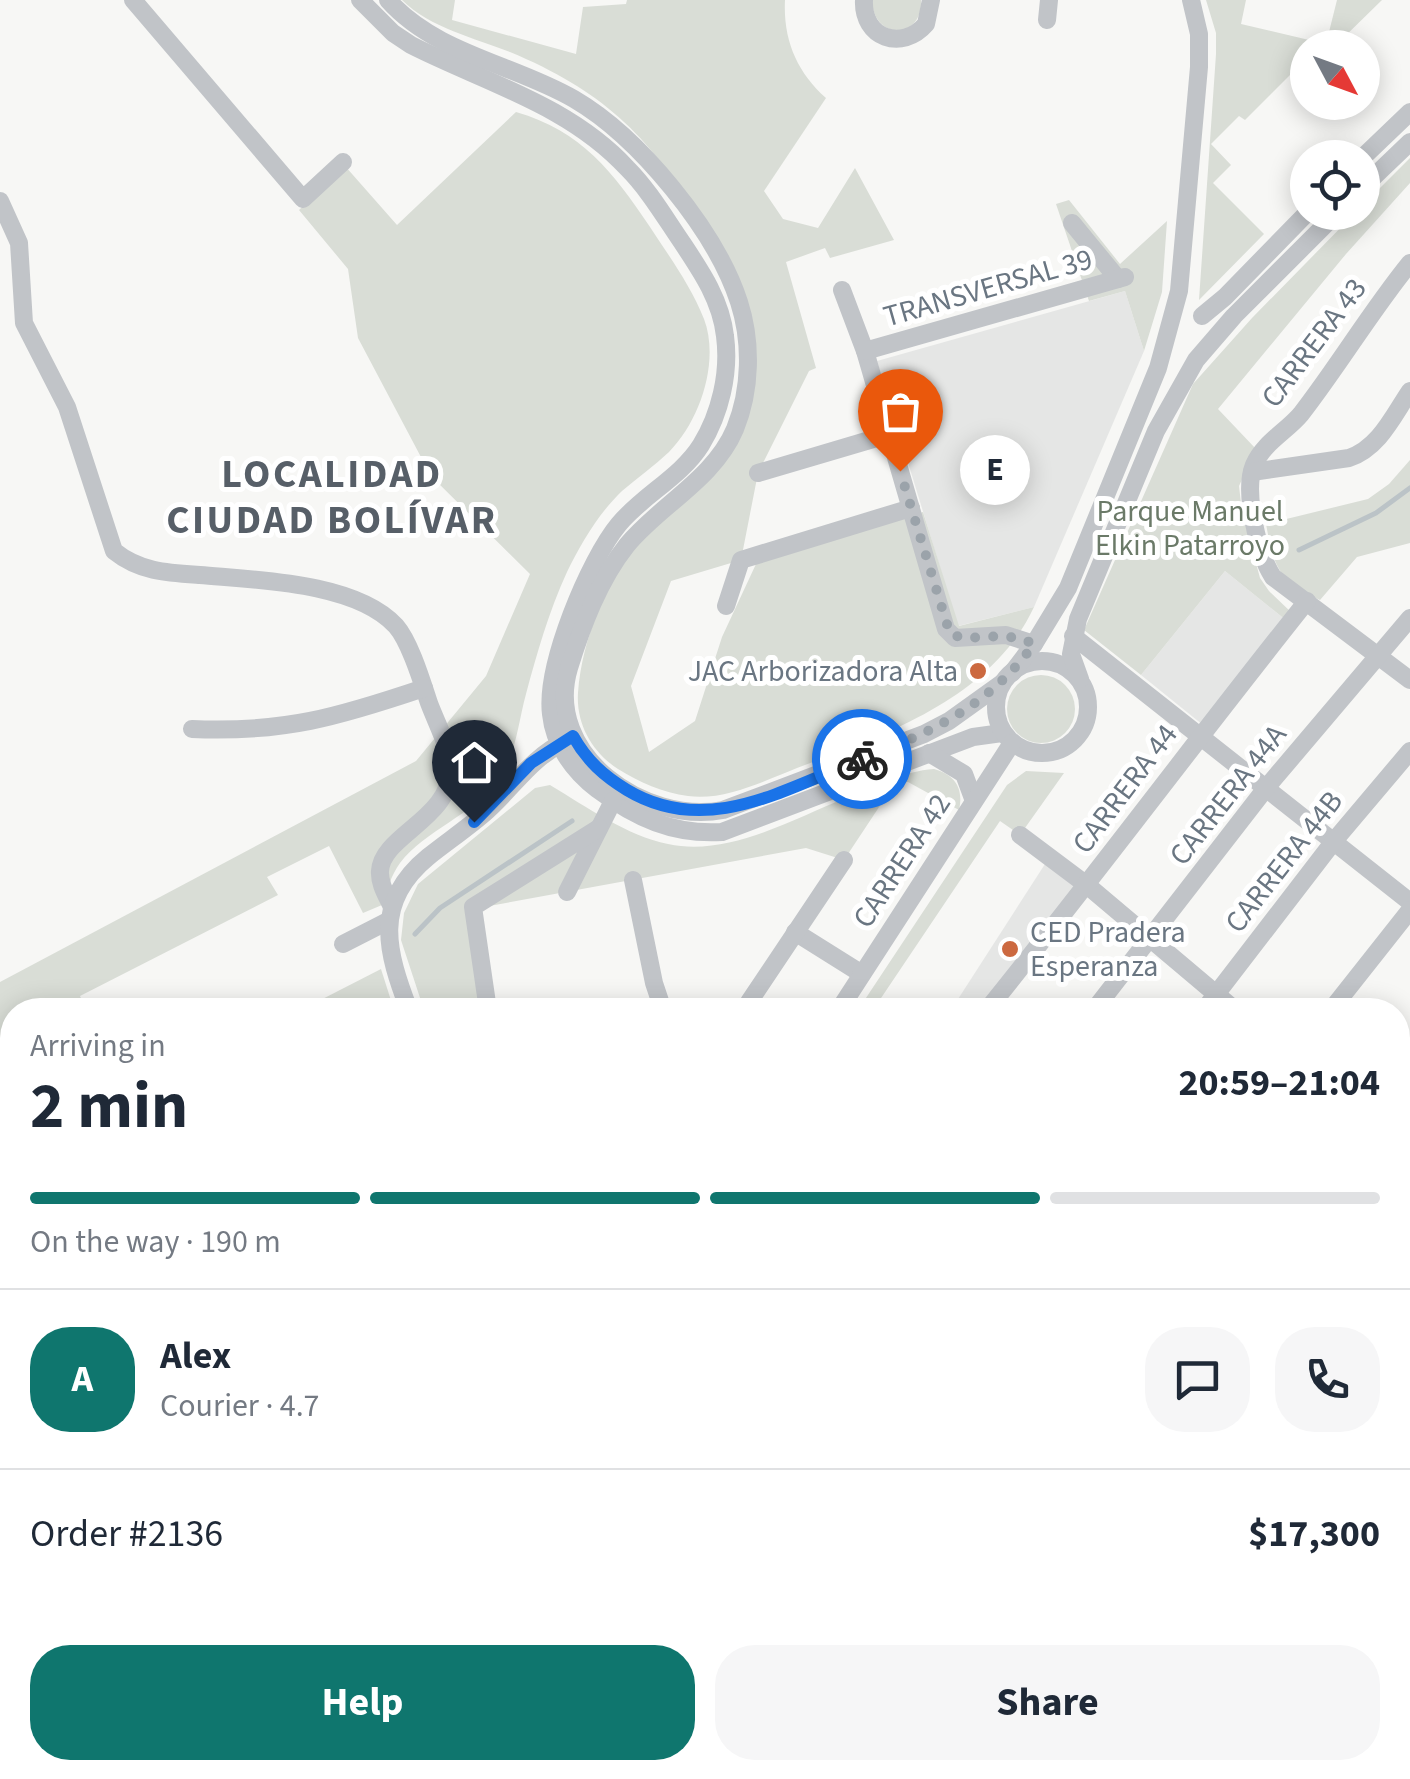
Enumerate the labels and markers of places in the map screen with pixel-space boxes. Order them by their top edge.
pin [858,369,943,472]
callout: E [960,436,1030,506]
place label: JAC Arborizadora Alta [688,650,958,693]
marker: JAC Arborizadora Alta [967,660,989,682]
pin [432,720,517,823]
place label: CED Pradera Esperanza [1030,911,1186,988]
marker: CED Pradera Esperanza [999,938,1021,960]

